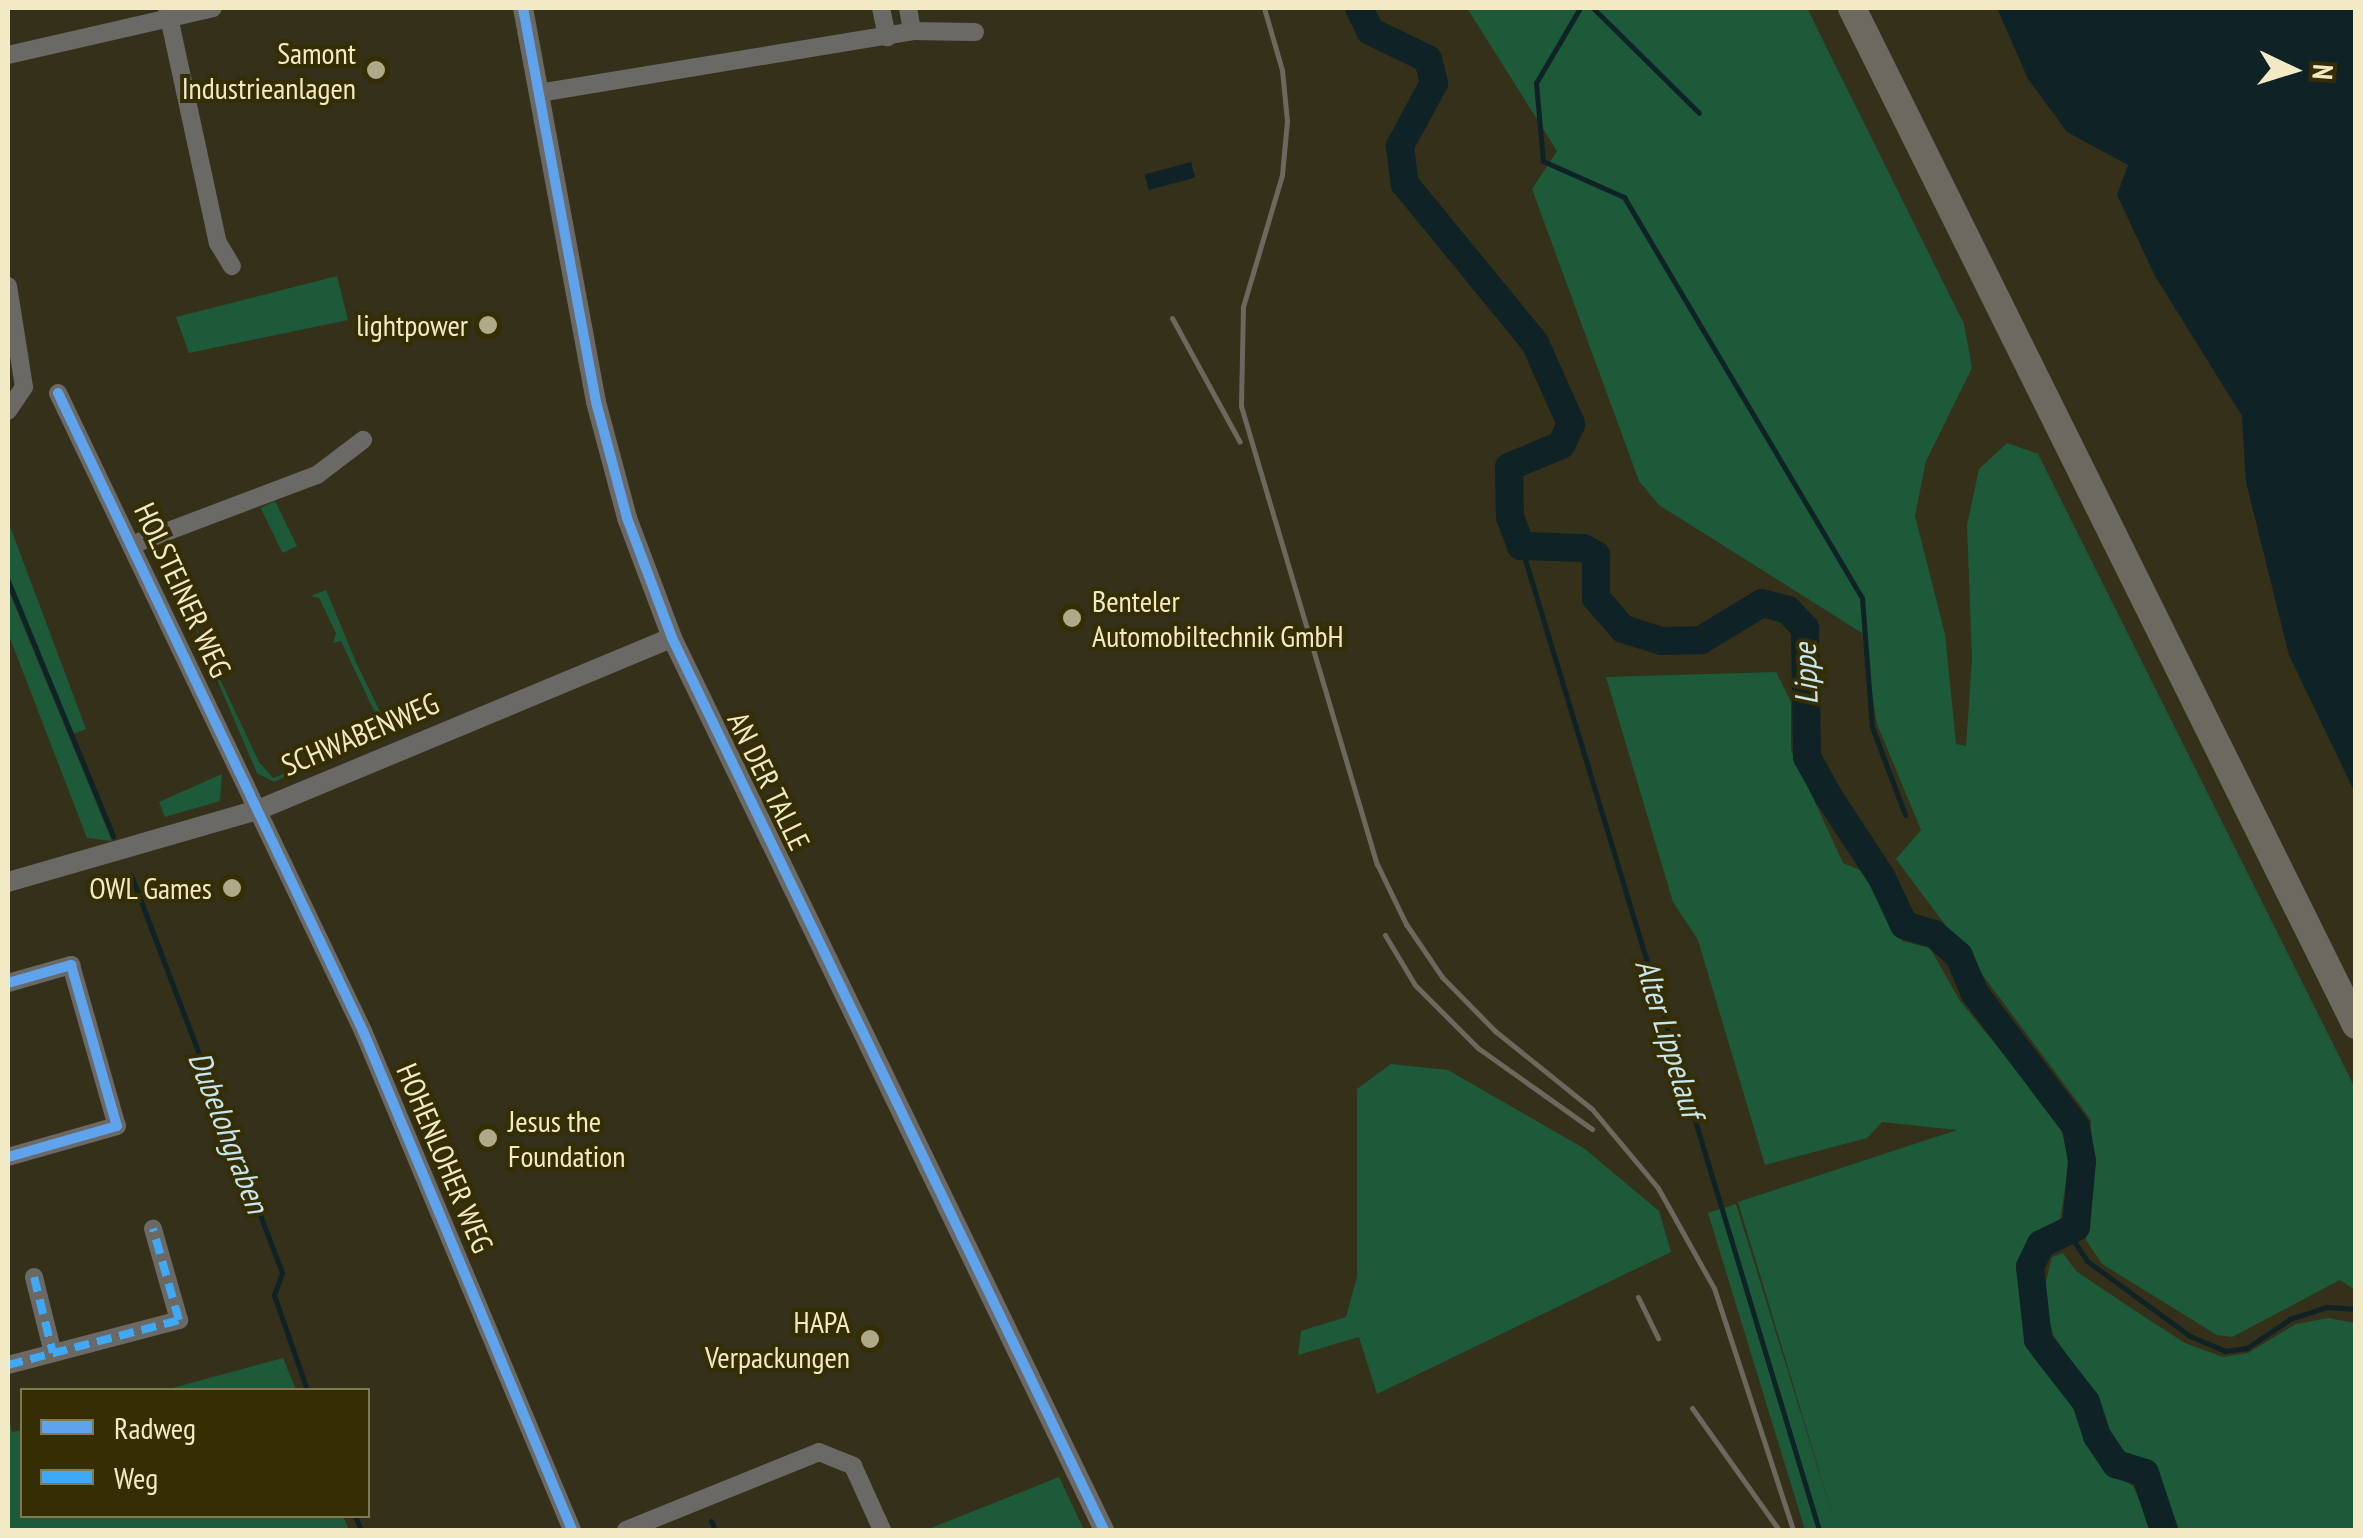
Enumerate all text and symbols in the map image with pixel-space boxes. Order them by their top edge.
north arrow [2243,20,2343,120]
place label: Samont Industrieanlagen [182,35,356,106]
marker: Samont Industrieanlagen [365,59,387,81]
text: N [2304,63,2342,81]
place label: lightpower [356,307,468,343]
marker: lightpower [477,314,499,336]
street label: HOLSTEINER WEG [127,497,239,683]
place label: Benteler Automobiltechnik GmbH [1092,583,1344,654]
marker: Benteler Automobiltechnik GmbH [1061,607,1083,629]
water label: Lippe [1785,643,1825,705]
street label: SCHWABENWEG [276,685,444,783]
street label: AN DER TALLE [720,706,818,856]
place label: OWL Games [88,870,212,906]
marker: OWL Games [221,877,243,899]
water label: Alter Lippelauf [1628,954,1712,1122]
water label: Dubelohgraben [181,1046,277,1218]
street label: HOHENLOHER WEG [389,1058,501,1258]
place label: Jesus the Foundation [508,1103,625,1174]
marker: Jesus the Foundation [477,1127,499,1149]
place label: HAPA Verpackungen [705,1304,850,1374]
marker: HAPA Verpackungen [859,1328,881,1350]
legend [20,1388,370,1518]
text: Radweg [114,1408,196,1447]
text: Weg [114,1458,158,1497]

